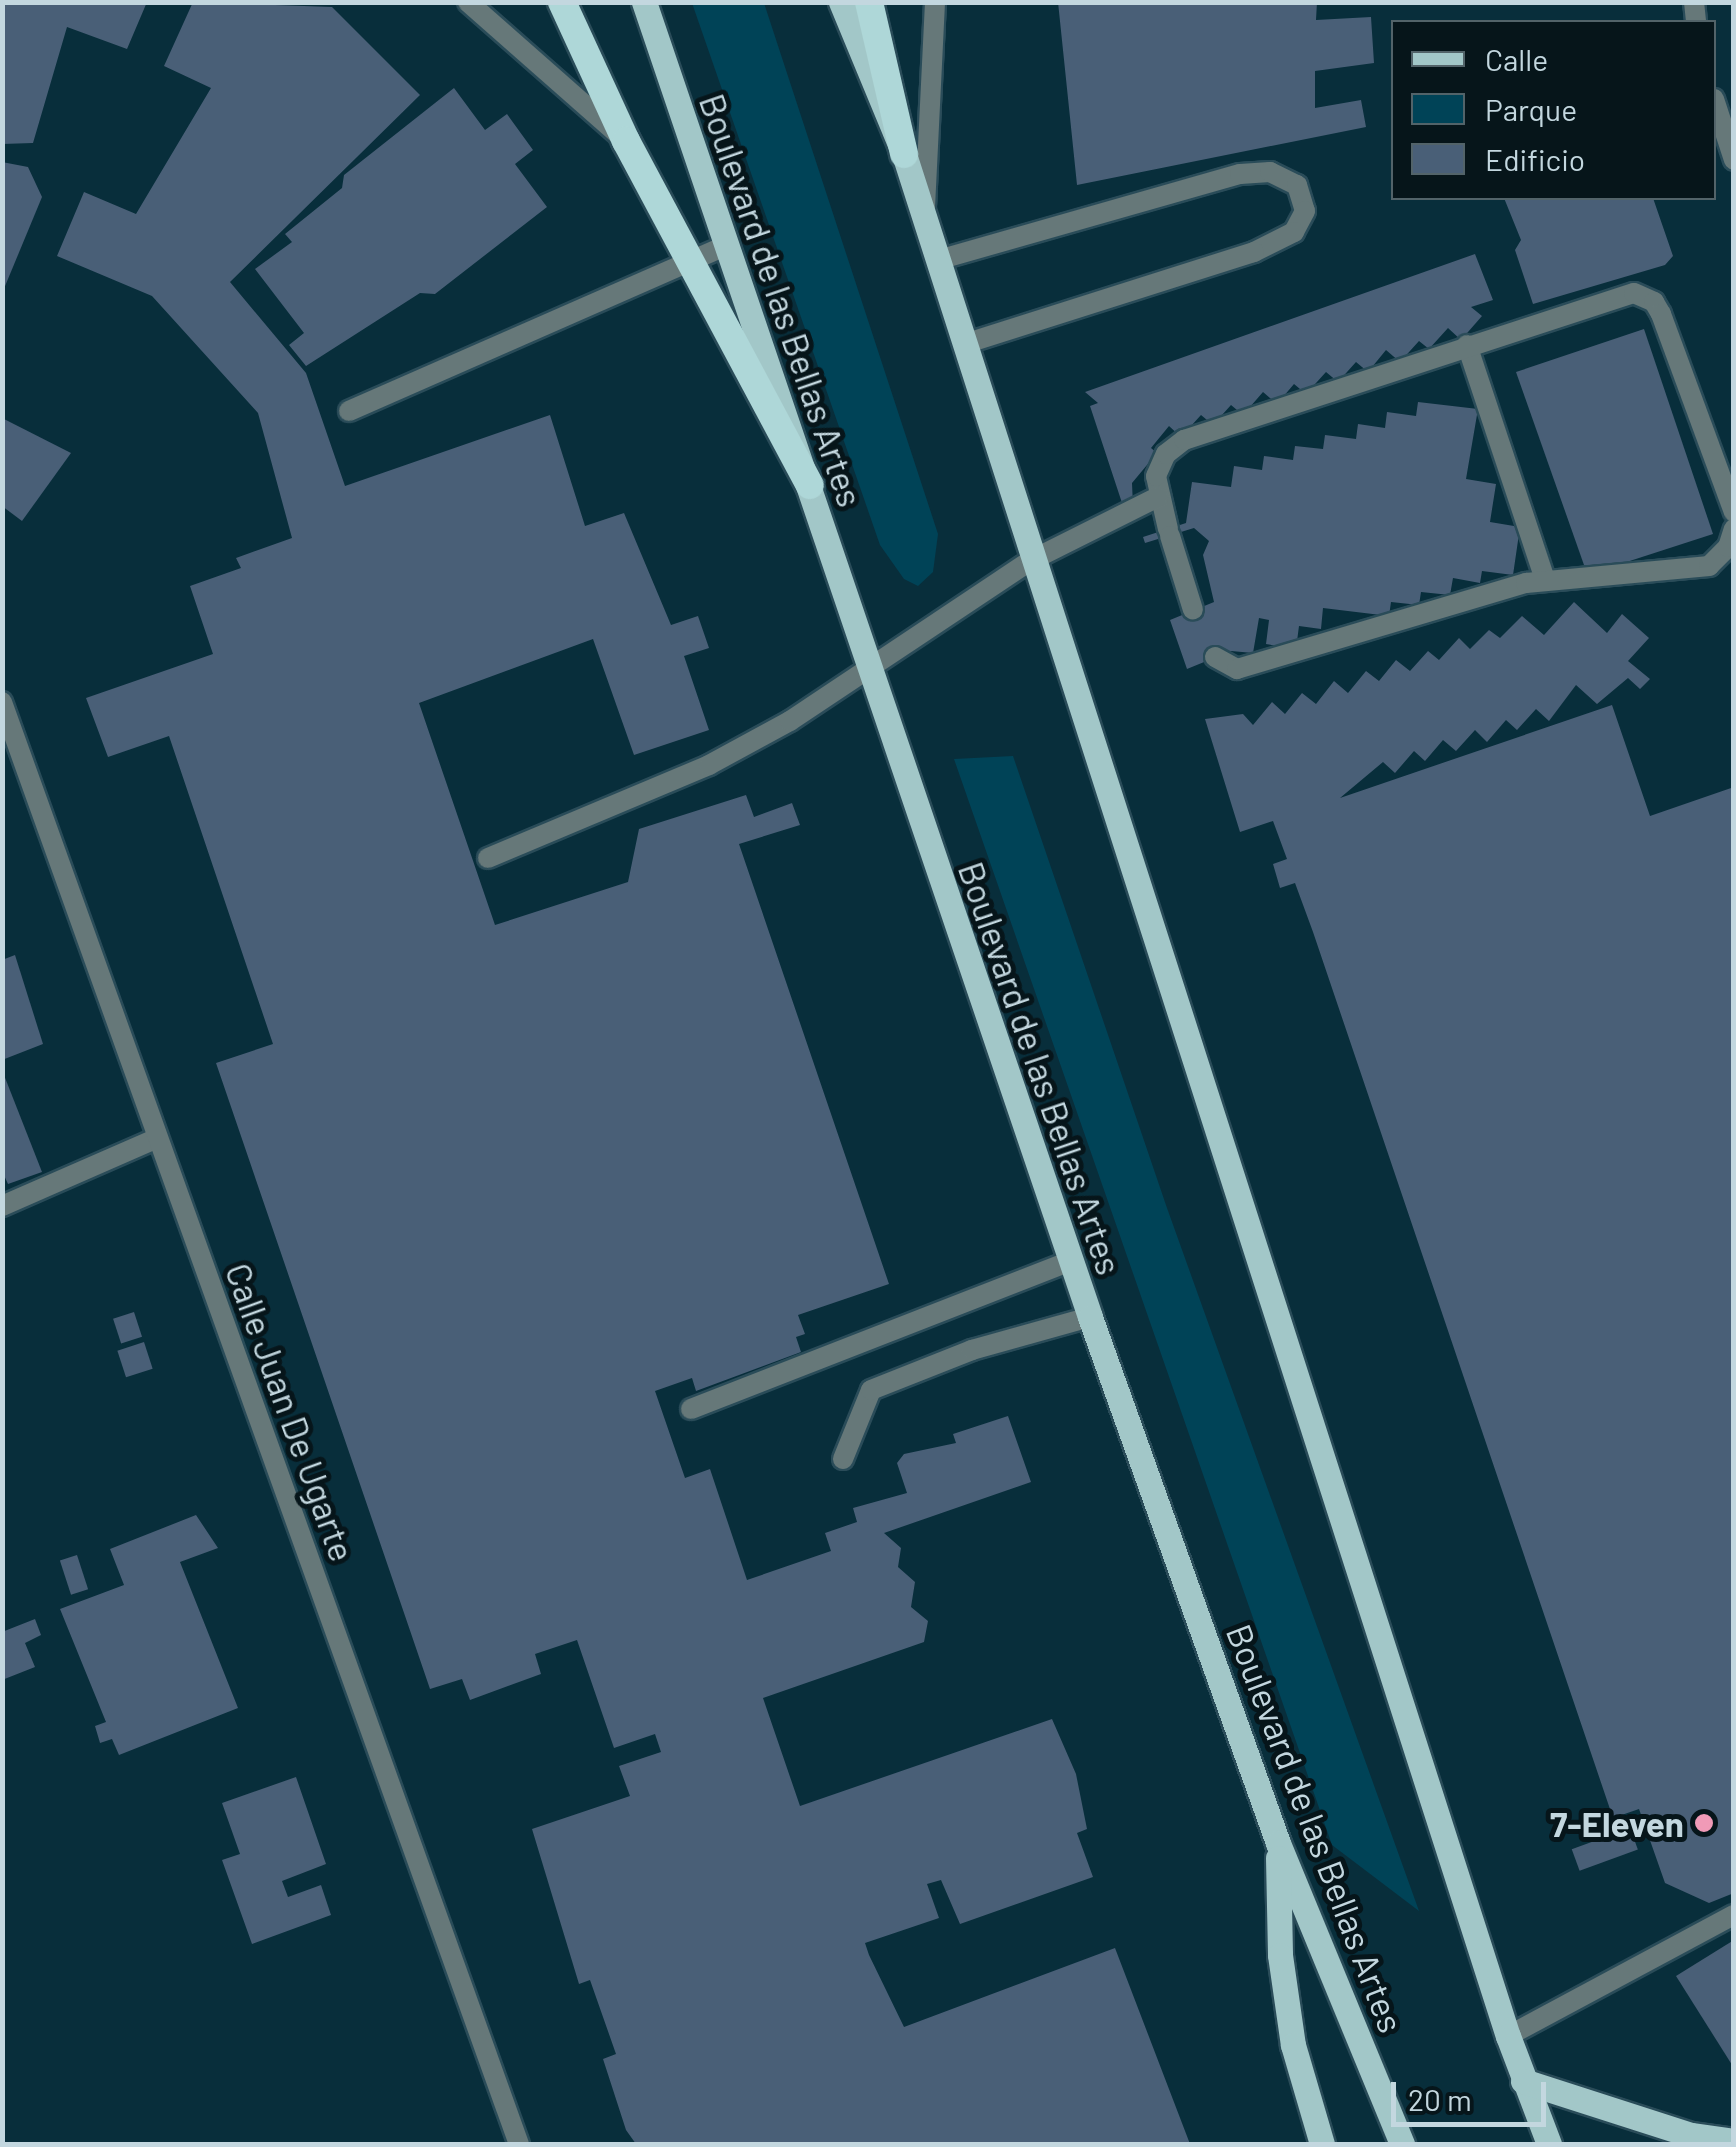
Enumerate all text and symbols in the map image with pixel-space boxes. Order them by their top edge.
legend [1391,20,1716,200]
text: Calle [1485,41,1548,77]
street label: Boulevard de las Bellas Artes [692,88,872,512]
text: Parque [1485,91,1577,127]
text: Edificio [1485,141,1585,177]
street label: Boulevard de las Bellas Artes [951,856,1131,1280]
street label: Calle Juan De Ugarte [218,1257,364,1567]
street label: Boulevard de las Bellas Artes [1219,1618,1413,2038]
place label: 7-Eleven [1550,1802,1684,1844]
marker: 7-Eleven [1693,1812,1715,1834]
scale bar [1396,2062,1551,2124]
text: 20 m [1408,2081,1472,2117]

